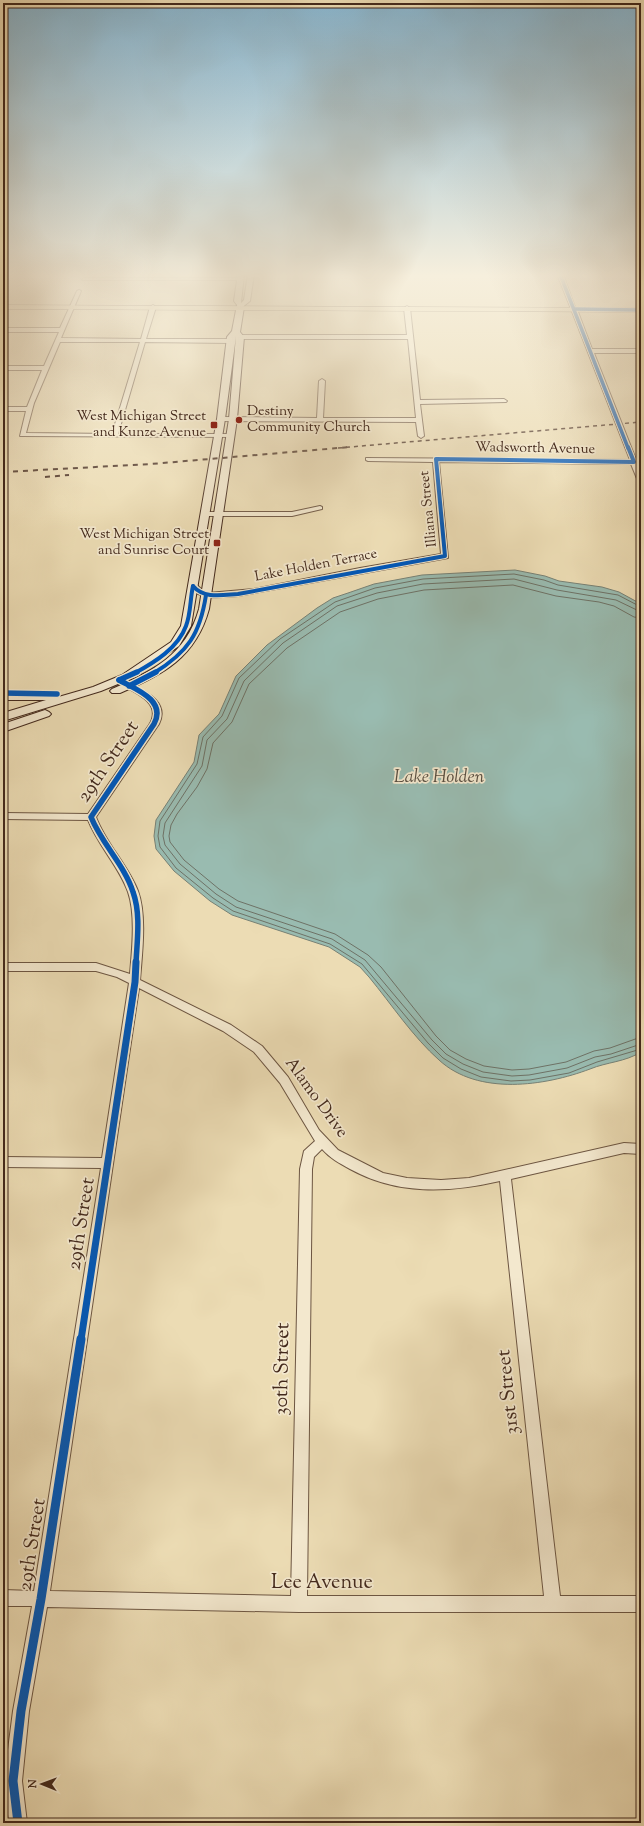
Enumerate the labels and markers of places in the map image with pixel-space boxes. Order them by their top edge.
place label: Destiny Community Church [247,402,371,438]
place label: West Michigan Street and Kunze Avenue [76,407,206,443]
marker: Destiny Community Church [234,415,244,425]
marker: West Michigan Street and Kunze Avenue [209,420,219,430]
place label: West Michigan Street and Sunrise Court [79,525,209,561]
marker: West Michigan Street and Sunrise Court [212,538,222,548]

